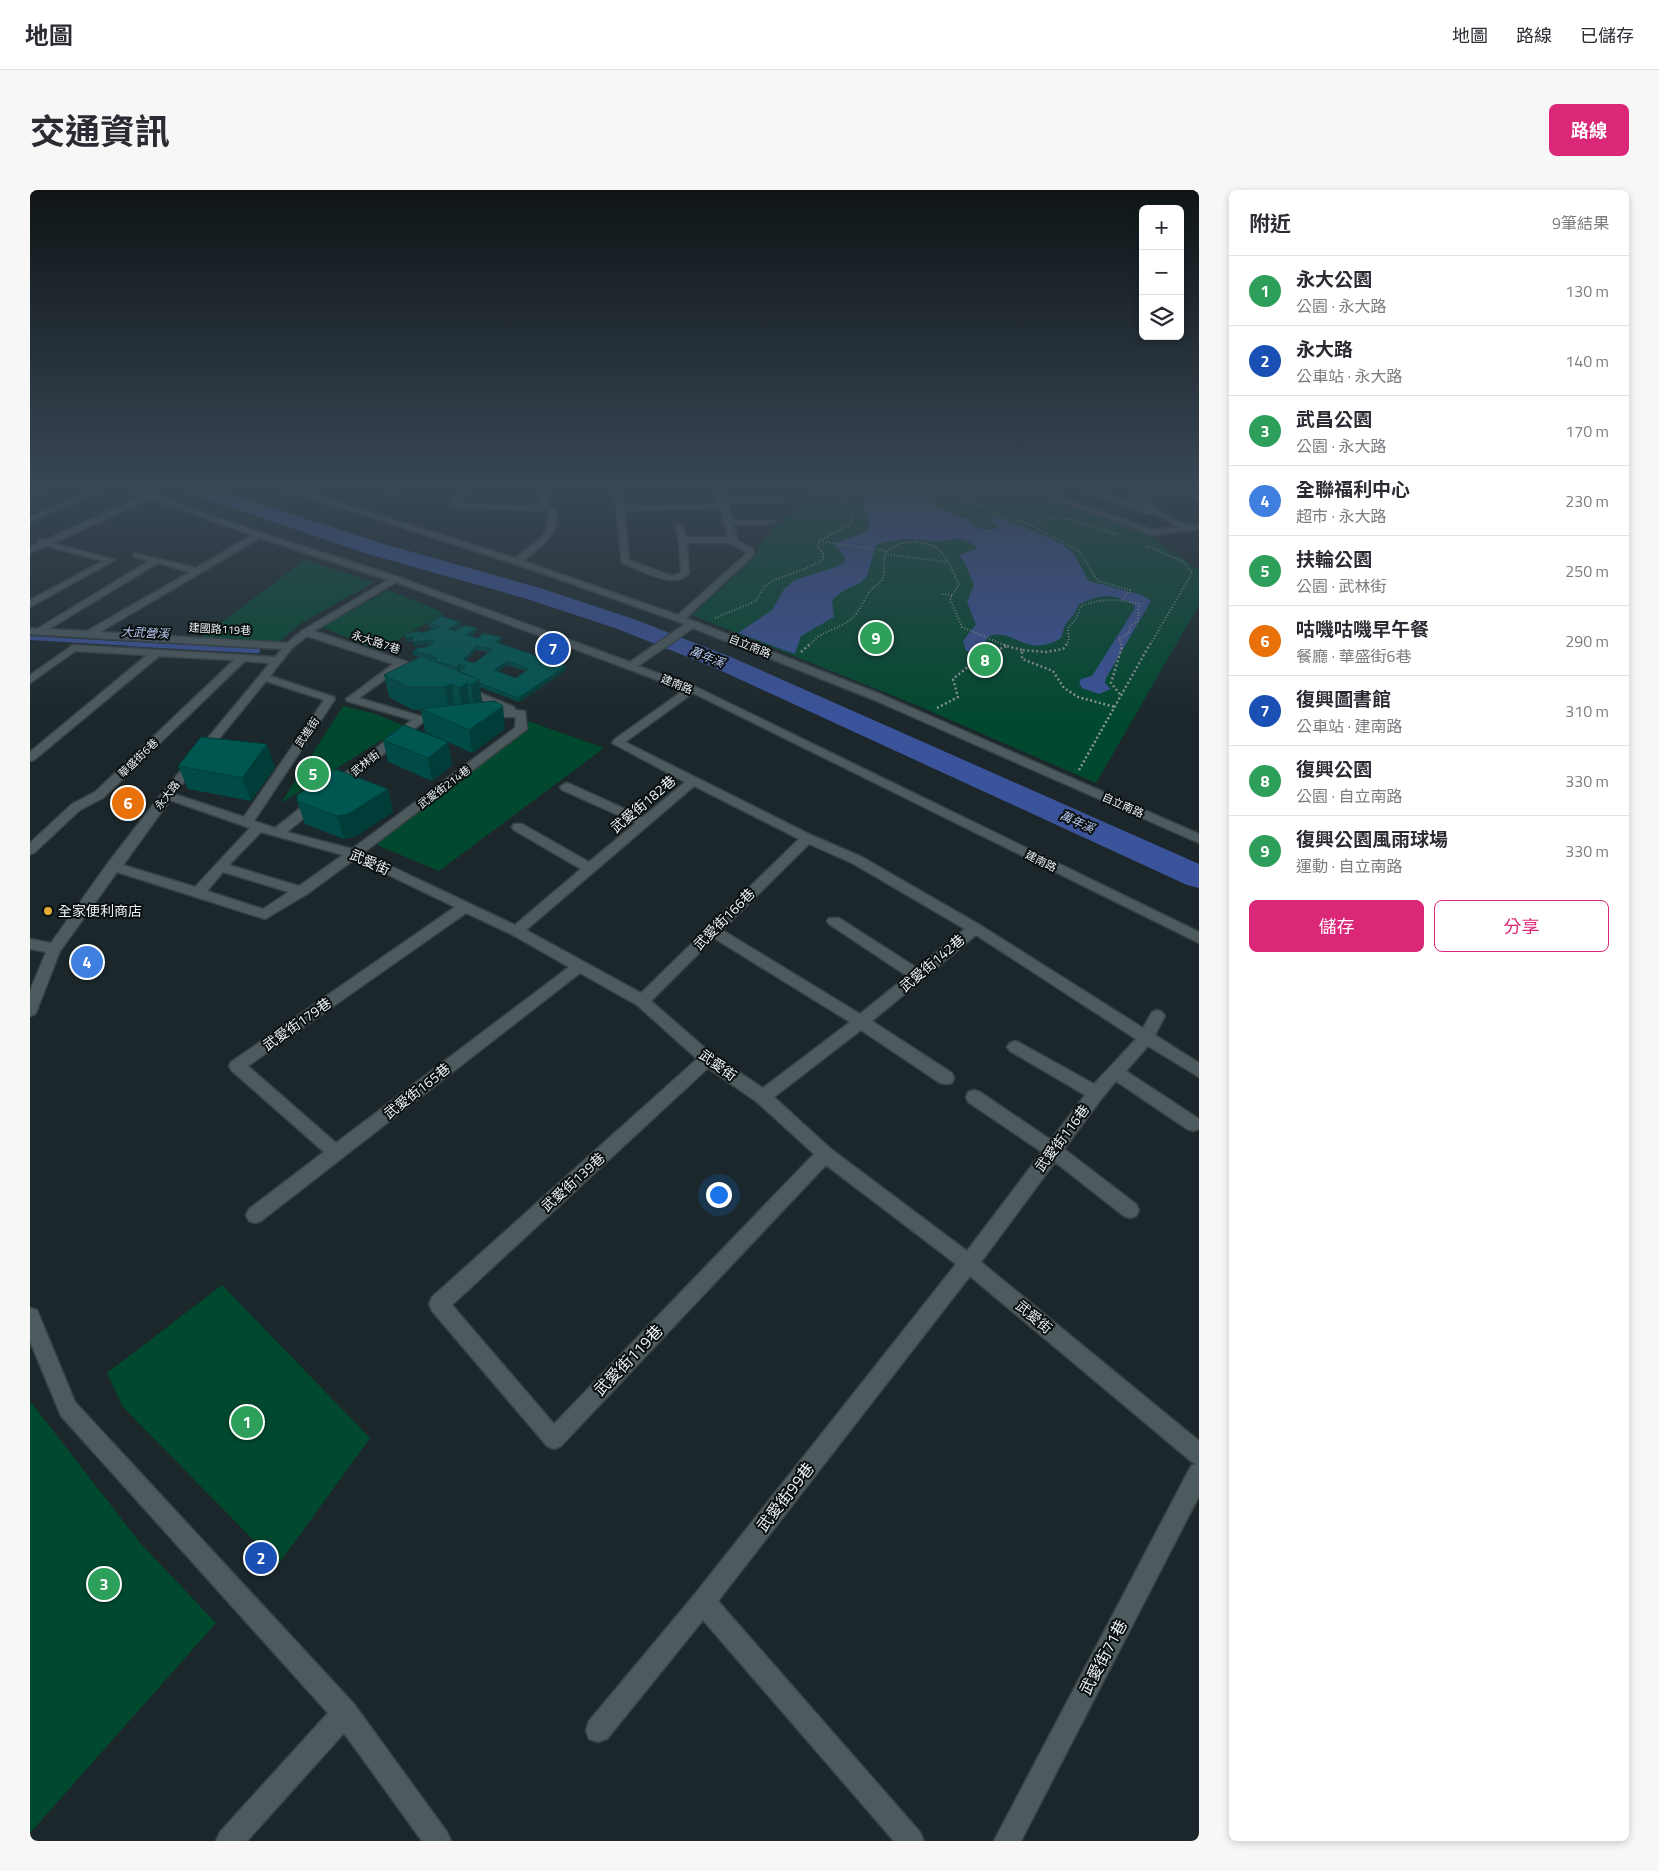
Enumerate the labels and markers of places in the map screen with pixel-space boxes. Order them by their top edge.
pin: 9 [860,619,892,657]
pin: 7 [537,630,569,668]
pin: 8 [969,641,1001,679]
pin: 5 [297,755,329,793]
pin: 6 [112,784,144,822]
place label: 全家便利商店 [58,900,142,921]
marker: 全家便利商店 [42,905,54,917]
pin: 4 [71,943,103,981]
pin: 1 [231,1403,263,1441]
pin: 2 [245,1539,277,1577]
pin: 3 [88,1565,120,1603]

